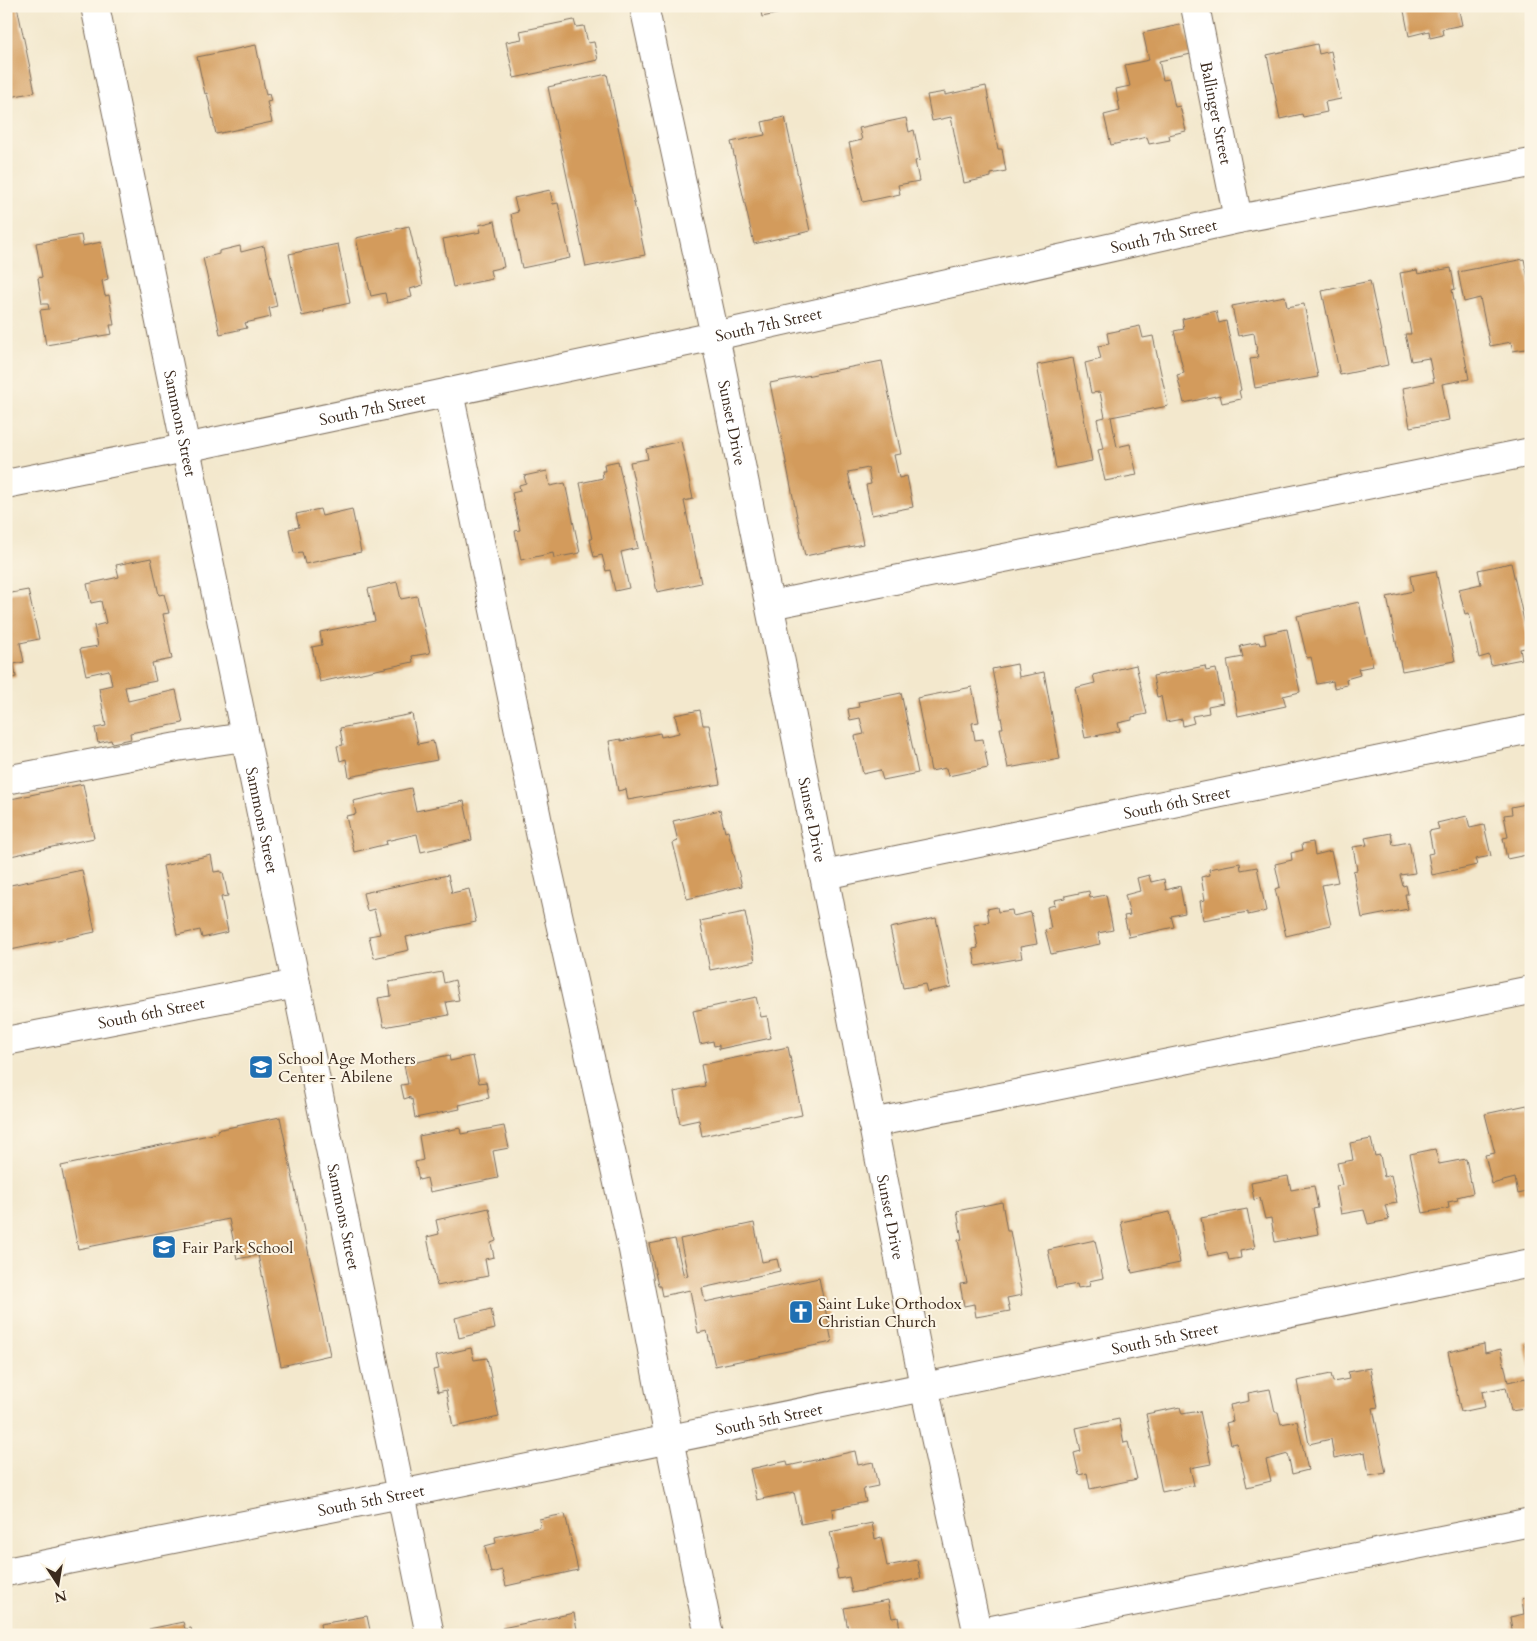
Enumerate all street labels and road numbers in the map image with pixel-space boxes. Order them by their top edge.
street label: Ballinger Street [1194,60,1237,166]
street label: South 7th Street [1109,214,1219,259]
street label: South 7th Street [713,302,824,348]
street label: Sammons Street [158,368,201,479]
street label: Sunset Drive [712,378,751,468]
street label: South 7th Street [317,387,428,431]
street label: Sammons Street [240,765,283,875]
street label: Sunset Drive [792,775,831,864]
street label: South 6th Street [1121,781,1232,825]
street label: South 6th Street [96,992,207,1035]
street label: Sammons Street [321,1162,365,1272]
street label: Sunset Drive [871,1173,909,1262]
street label: South 5th Street [1109,1317,1220,1361]
street label: South 5th Street [714,1398,824,1441]
street label: South 5th Street [316,1479,427,1522]

